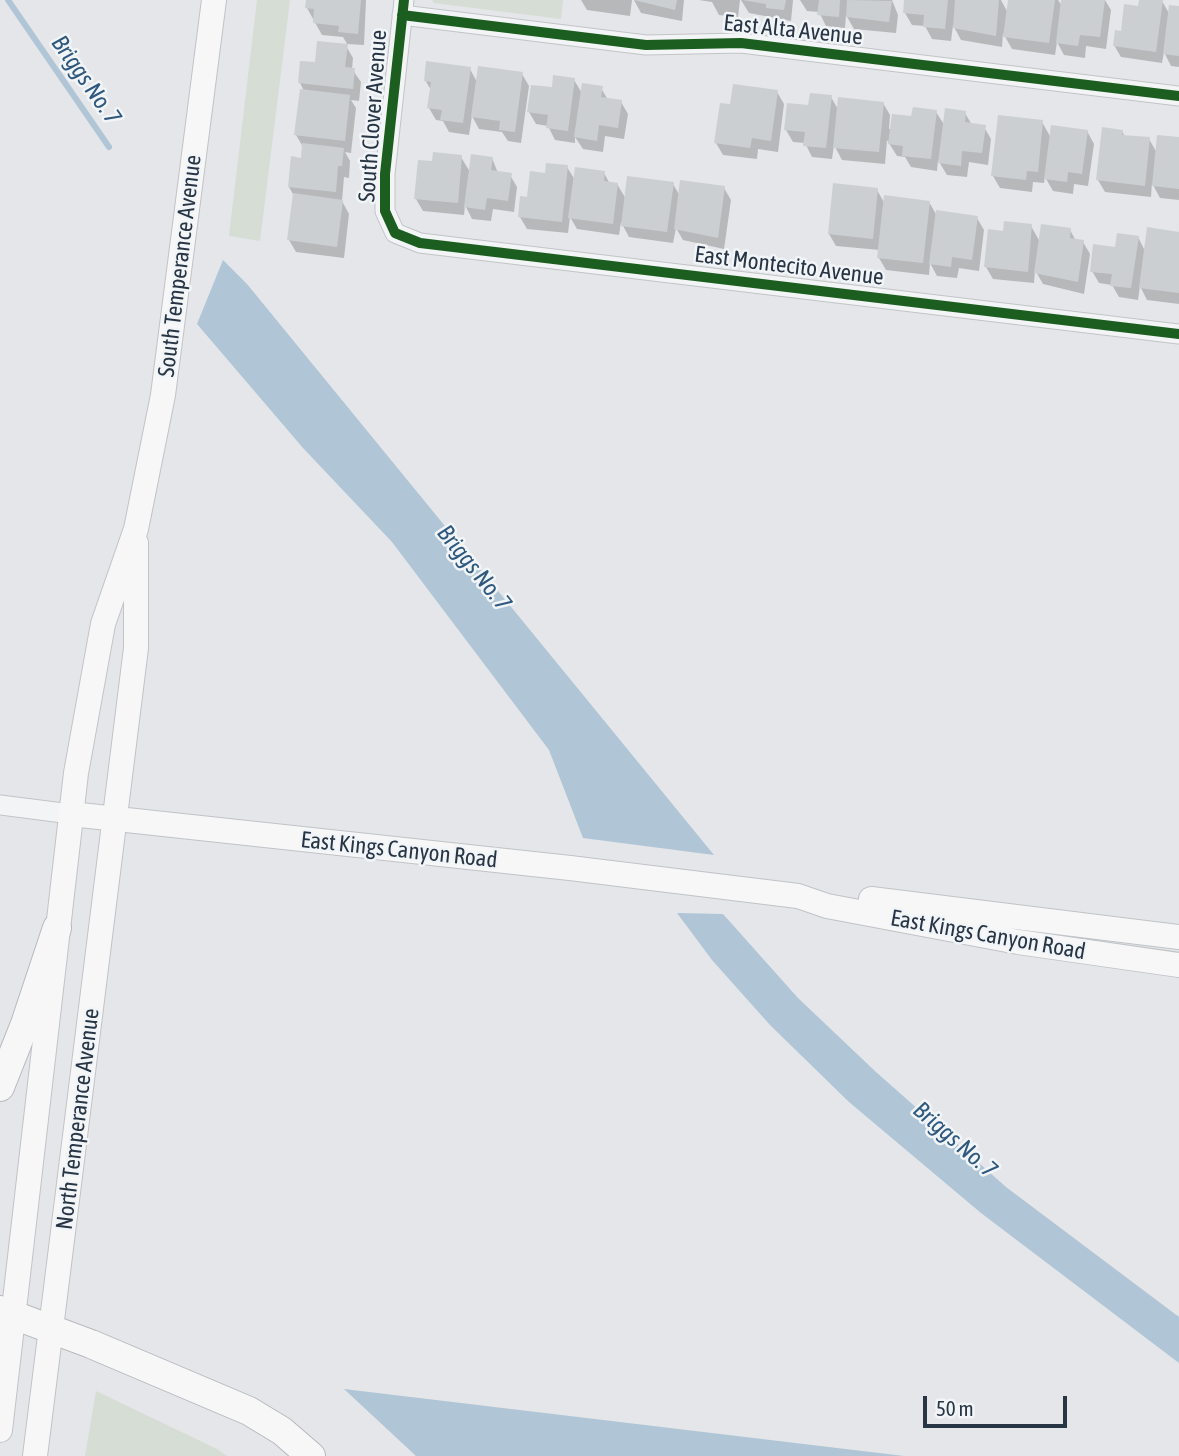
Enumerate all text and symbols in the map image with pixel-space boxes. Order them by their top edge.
street label: East Alta Avenue [722,9,864,51]
street label: South Clover Avenue [353,29,393,203]
water label: Briggs No. 7 [45,30,127,130]
street label: South Temperance Avenue [153,153,207,379]
street label: East Montecito Avenue [693,241,885,291]
water label: Briggs No. 7 [431,519,517,617]
street label: East Kings Canyon Road [299,826,499,874]
street label: East Kings Canyon Road [888,904,1088,966]
street label: North Temperance Avenue [51,1007,105,1231]
water label: Briggs No. 7 [907,1096,1003,1184]
scale bar [927,1382,1070,1426]
text: 50 m [936,1396,974,1420]

